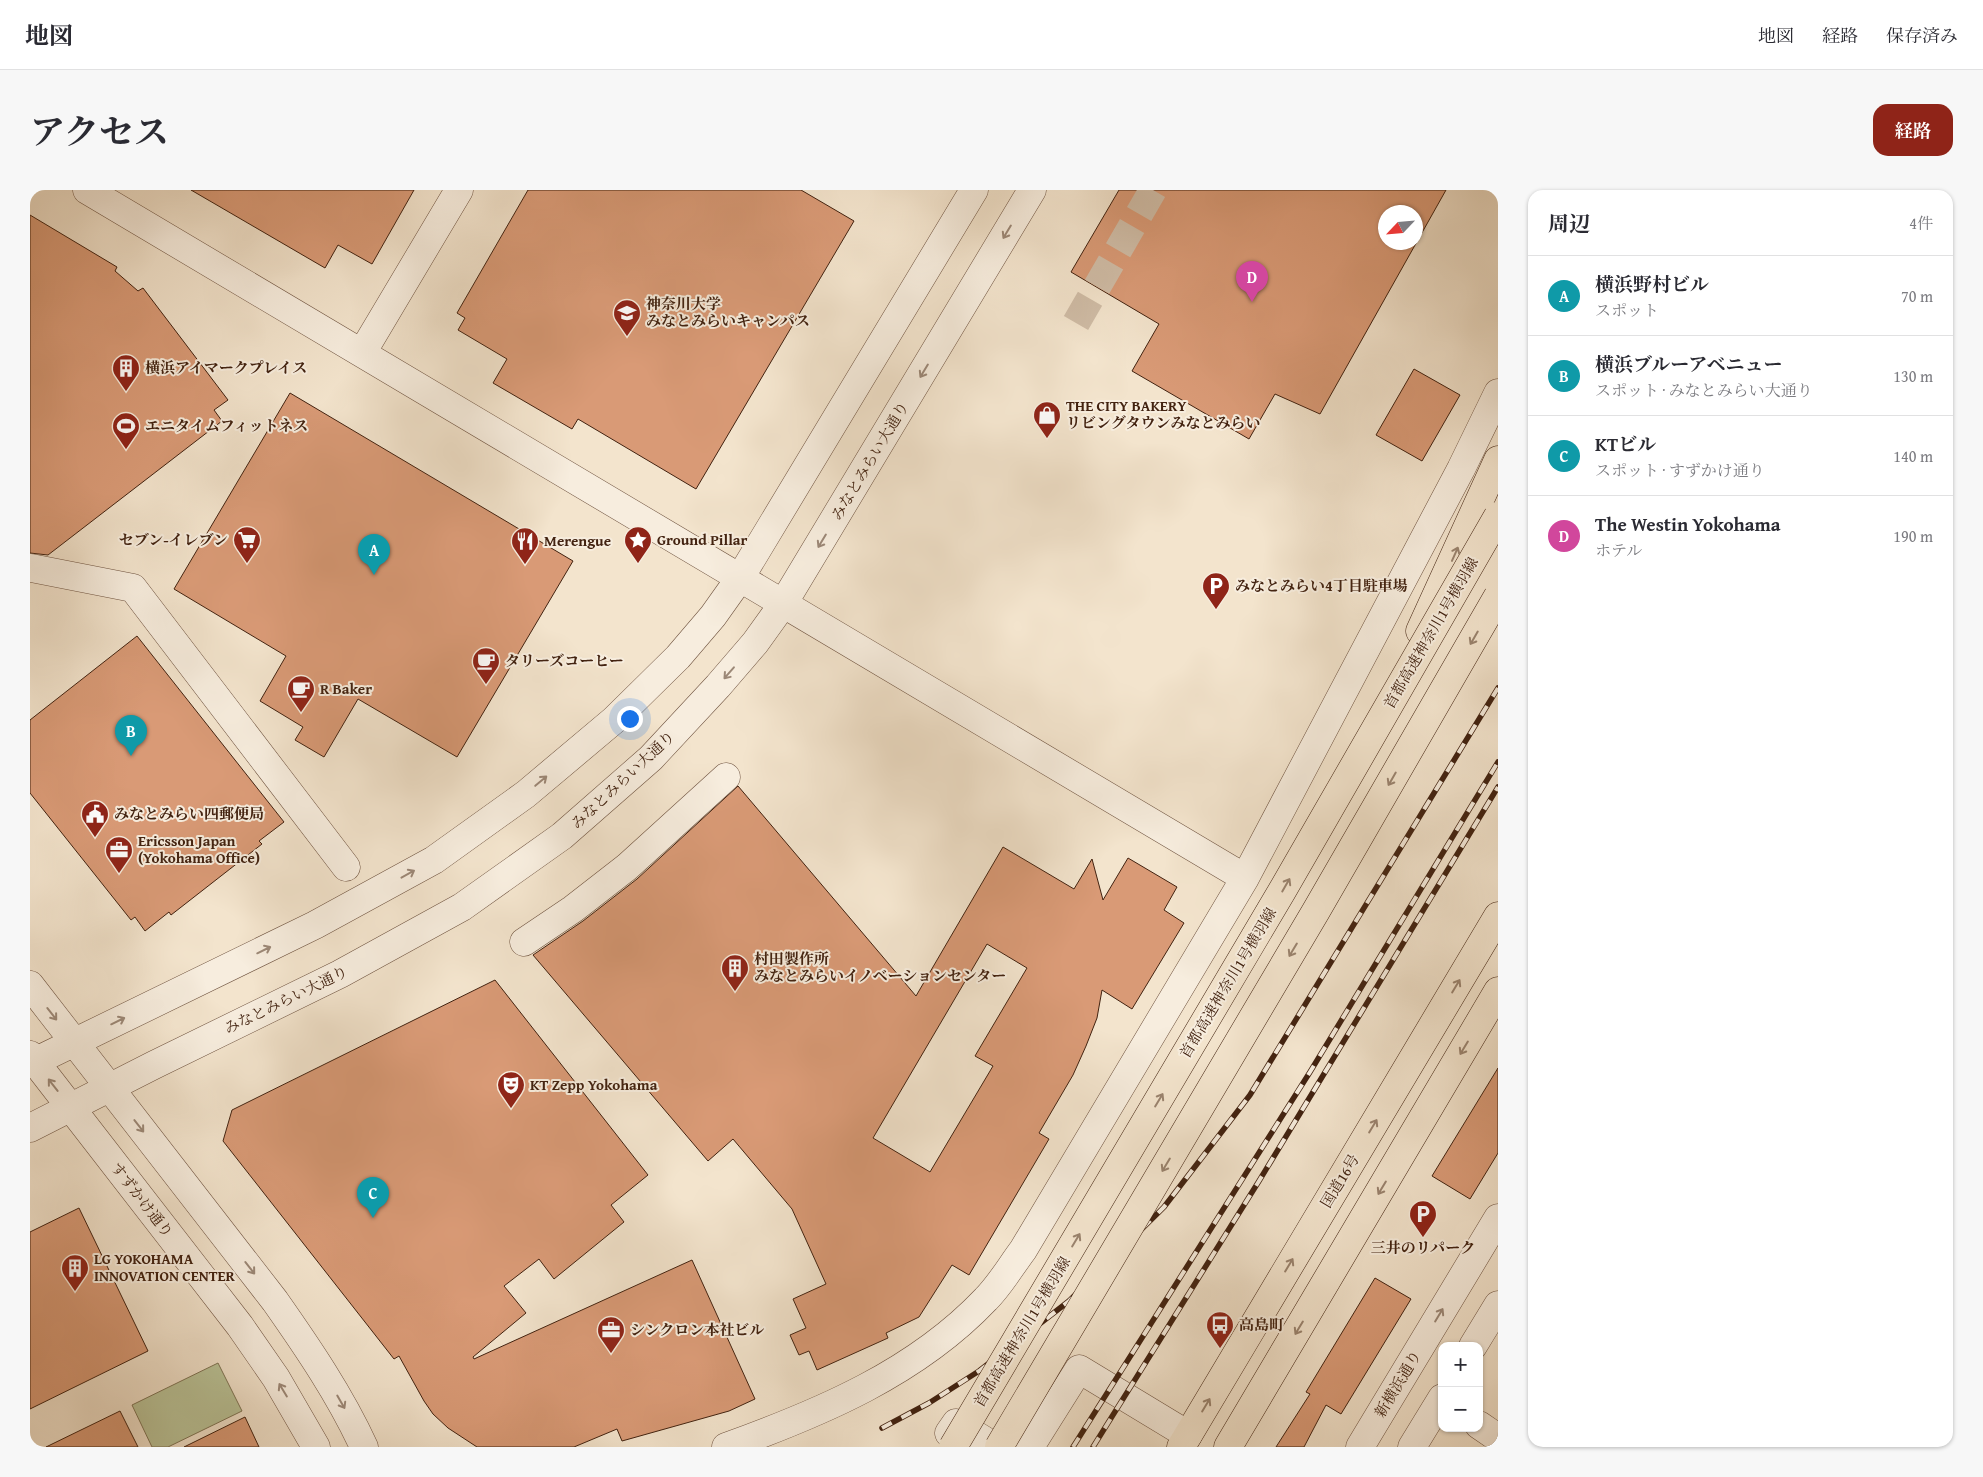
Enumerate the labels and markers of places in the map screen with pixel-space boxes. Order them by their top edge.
pin: D [1236,261,1268,302]
place label: 神奈川大学 みなとみらいキャンパス [646,293,810,331]
school or university icon: 神奈川大学 みなとみらいキャンパス [612,298,642,337]
building icon: 横浜アイマークプレイス [111,353,141,392]
place label: 横浜アイマークプレイス [145,357,307,378]
place label: THE CITY BAKERY リビングタウンみなとみらい [1066,395,1260,433]
shop icon: THE CITY BAKERY リビングタウンみなとみらい [1032,400,1062,439]
sports icon: エニタイムフィットネス [111,411,141,450]
place label: エニタイムフィットネス [145,415,308,436]
supermarket icon: セブン-イレブン [232,525,262,564]
place icon: Ground Pillar [623,525,653,564]
restaurant icon: Merengue [510,526,540,565]
place label: セブン-イレブン [119,529,228,550]
place label: Ground Pillar [657,529,748,550]
place label: Merengue [544,530,611,551]
pin: A [358,534,390,575]
parking icon: みなとみらい4丁目駐車場 [1201,571,1231,610]
place label: みなとみらい4丁目駐車場 [1235,575,1408,596]
cafe icon: タリーズコーヒー [471,646,501,685]
place label: タリーズコーヒー [505,650,624,671]
cafe icon: R Baker [286,674,316,713]
place label: R Baker [320,678,372,699]
pin: B [115,715,147,756]
public building icon: みなとみらい四郵便局 [80,799,110,838]
place label: みなとみらい四郵便局 [114,803,264,824]
place label: Ericsson Japan (Yokohama Office) [138,830,260,868]
office icon: Ericsson Japan (Yokohama Office) [104,835,134,874]
place label: 村田製作所 みなとみらいイノベーションセンター [754,948,1006,986]
building icon: 村田製作所 みなとみらいイノベーションセンター [720,953,750,992]
theatre icon: KT Zepp Yokohama [496,1070,526,1109]
place label: KT Zepp Yokohama [530,1074,658,1095]
pin: C [357,1177,389,1218]
parking icon: 三井のリパーク [1408,1199,1438,1238]
place label: 三井のリパーク [1371,1237,1475,1258]
place label: LG YOKOHAMA INNOVATION CENTER [94,1248,236,1286]
building icon: LG YOKOHAMA INNOVATION CENTER [60,1253,90,1292]
bus stop icon: 高島町 [1205,1310,1235,1349]
place label: 高島町 [1239,1314,1284,1335]
office icon: シンクロン本社ビル [596,1315,626,1354]
place label: シンクロン本社ビル [630,1319,764,1340]

